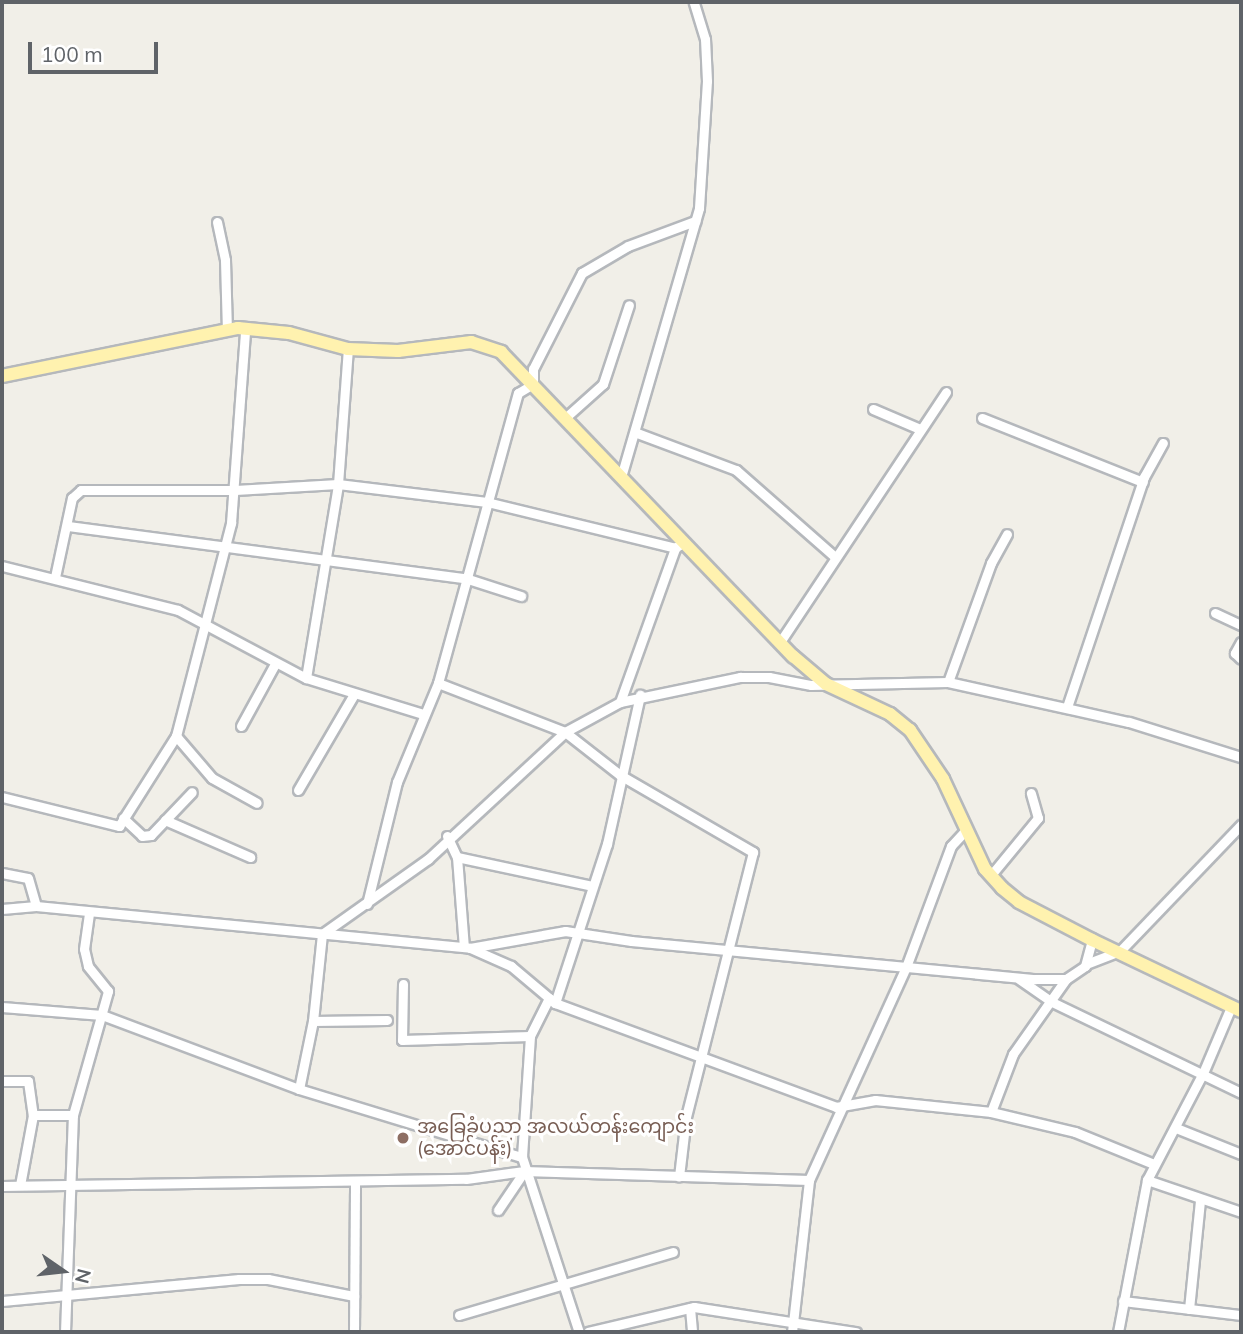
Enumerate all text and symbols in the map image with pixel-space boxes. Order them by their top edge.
scale bar [32,28,161,72]
text: 100 m [41,41,103,67]
place label: အခြေခံပညာ အလယ်တန်းကျောင်း (အောင်ပန်း) [417,1116,694,1160]
marker: အခြေခံပညာ အလယ်တန်းကျောင်း (အောင်ပန်း) [395,1130,411,1146]
north arrow [28,1236,98,1306]
text: N [70,1266,97,1286]

